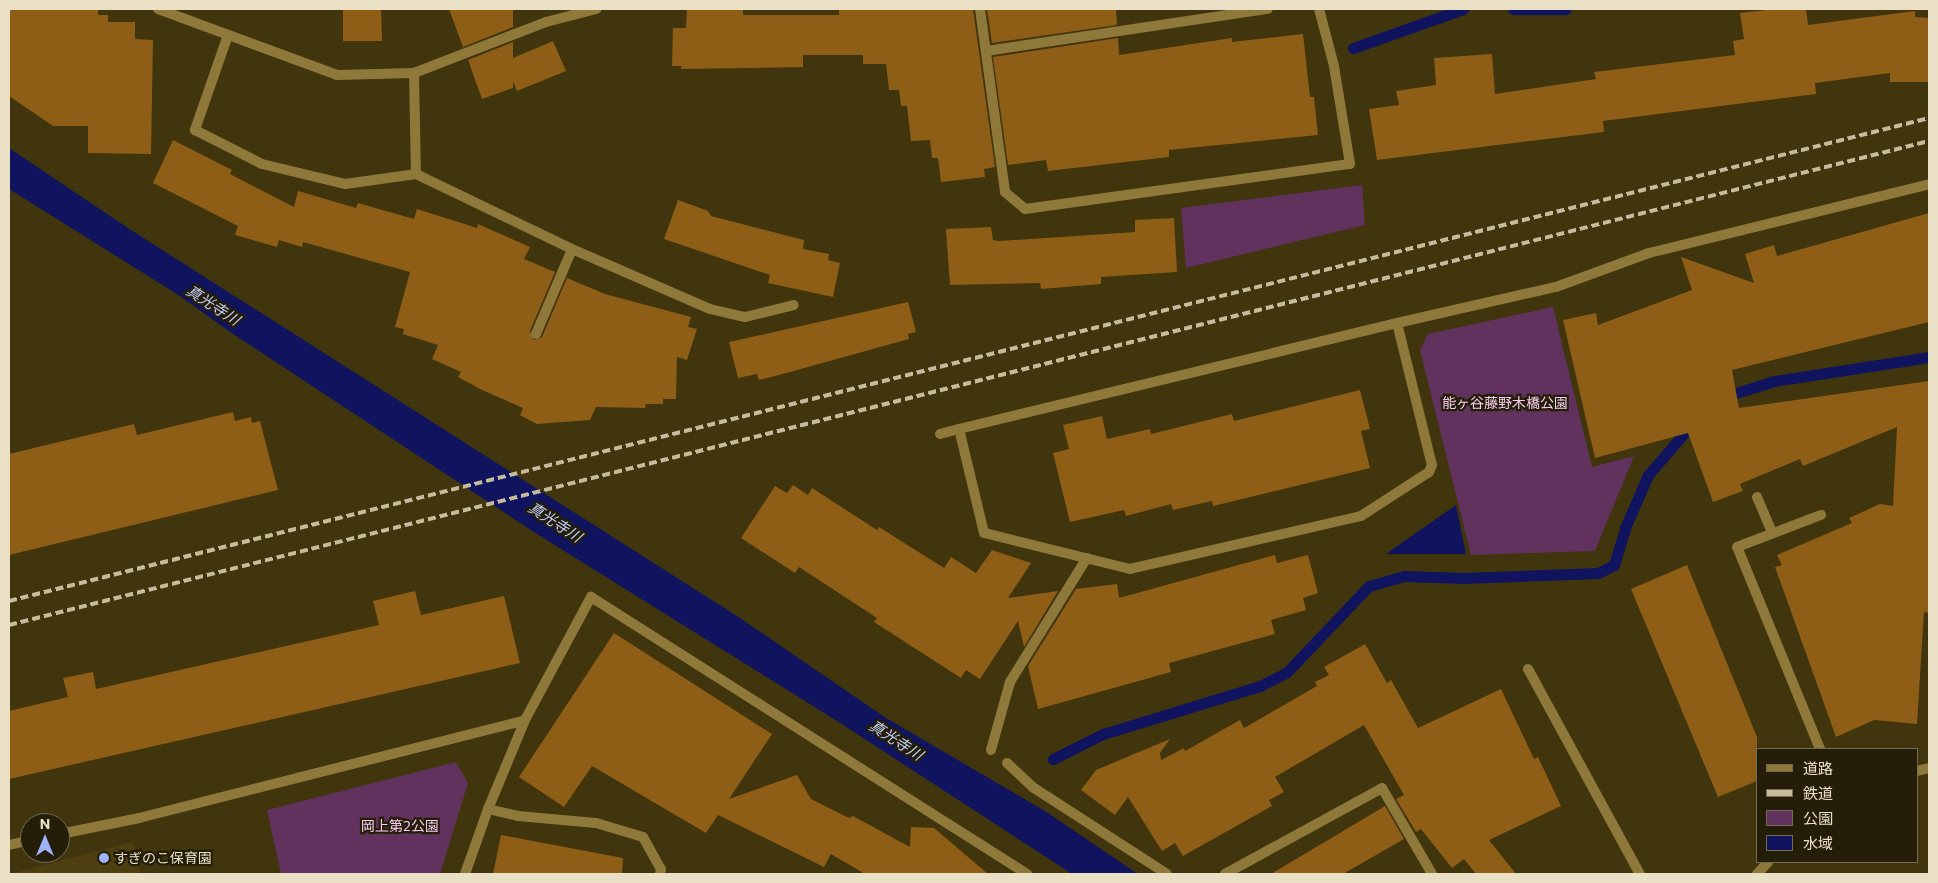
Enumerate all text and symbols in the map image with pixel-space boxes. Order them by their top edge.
water label: 真光寺川 [183,281,243,329]
park label: 能ヶ谷藤野木橋公園 [1442,395,1568,411]
water label: 真光寺川 [525,498,585,546]
water label: 真光寺川 [866,716,926,764]
legend [1756,748,1918,863]
text: 道路 [1803,759,1833,777]
text: 鉄道 [1803,784,1833,802]
text: 公園 [1803,809,1833,827]
north arrow [20,813,70,863]
text: N [40,815,50,832]
park label: 岡上第2公園 [361,818,439,834]
text: 水域 [1803,834,1833,852]
place label: すぎのこ保育園 [114,850,212,866]
marker: すぎのこ保育園 [98,852,110,864]

